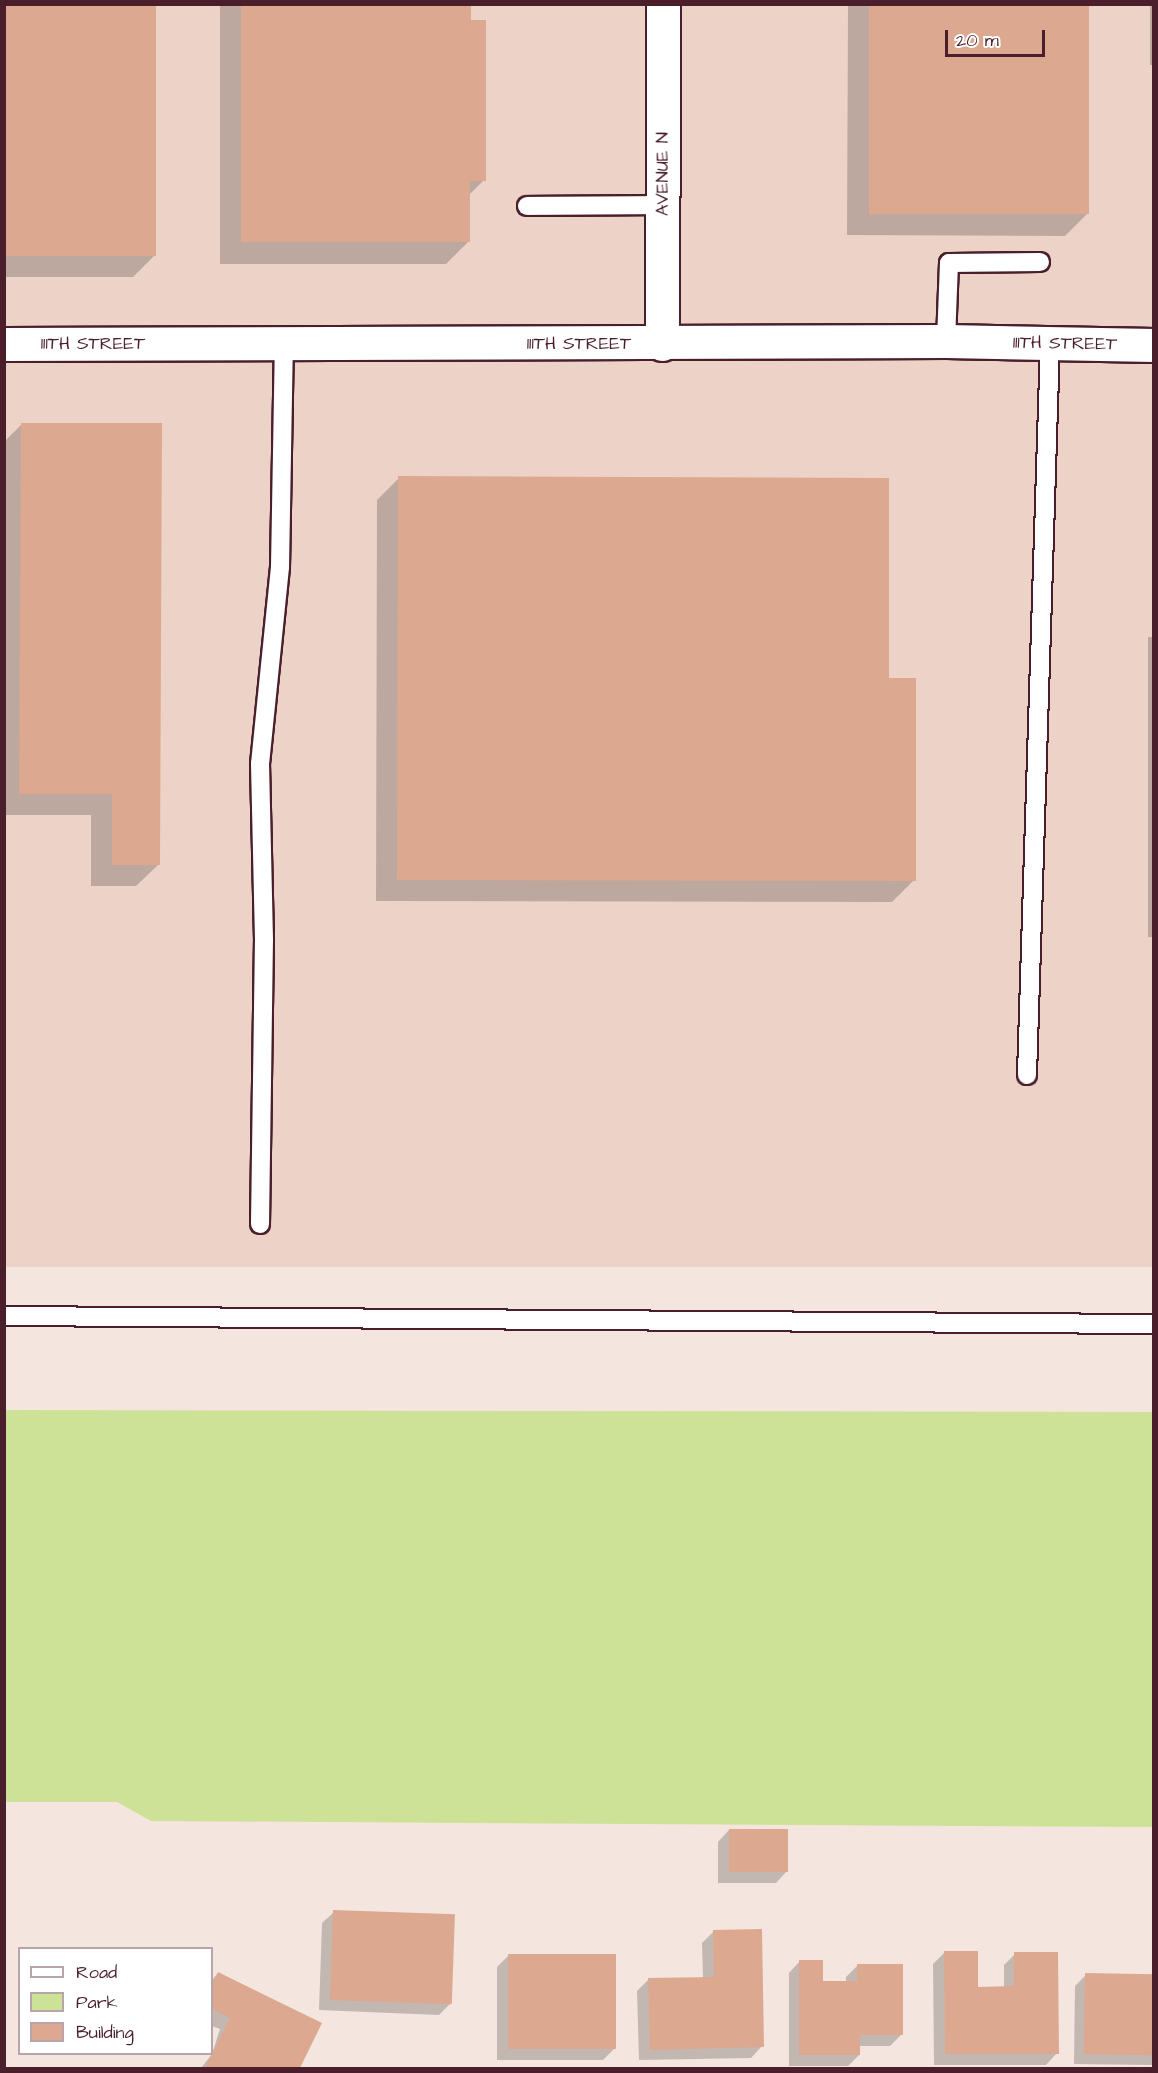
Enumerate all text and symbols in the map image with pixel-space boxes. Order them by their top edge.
scale bar [948,18,1048,56]
text: 20 m [956,28,999,53]
street label: AVENUE N [652,132,674,216]
street label: 111TH STREET [1013,332,1117,356]
street label: 111TH STREET [41,333,145,355]
street label: 111TH STREET [527,333,631,355]
legend [18,1947,213,2055]
text: Road [76,1960,117,1985]
text: Park [76,1990,118,2015]
text: Building [76,2020,134,2045]

